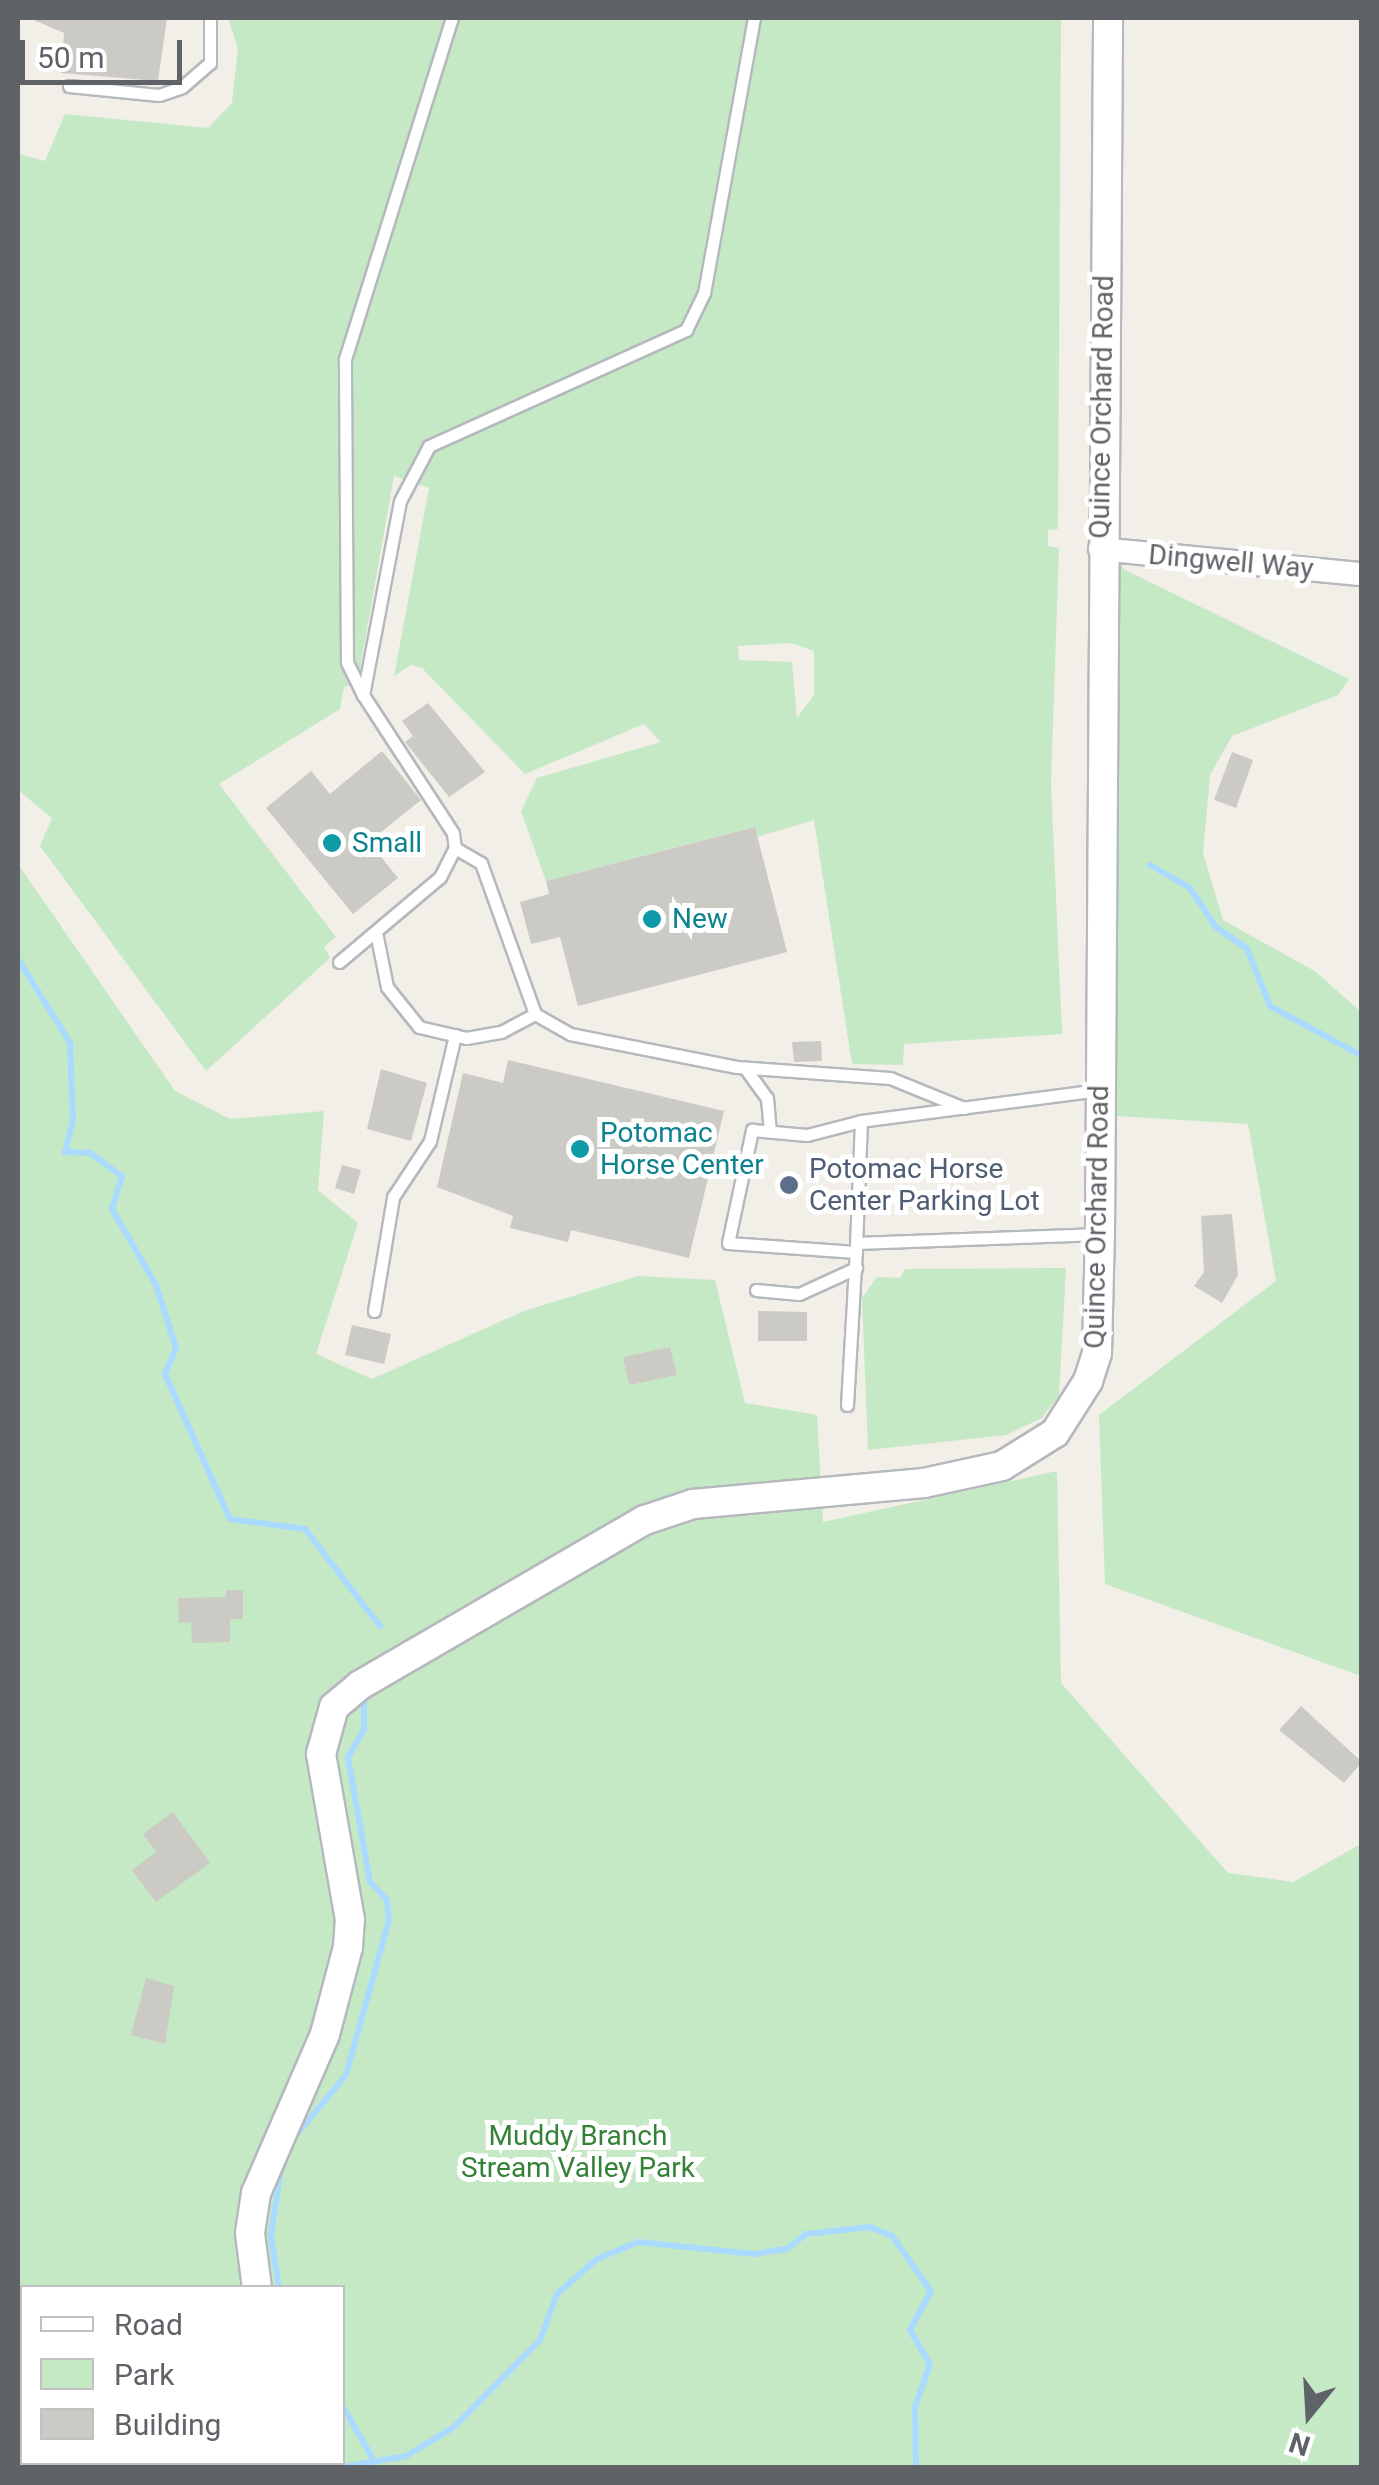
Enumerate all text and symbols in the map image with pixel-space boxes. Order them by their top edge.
scale bar [25,20,188,82]
text: 50 m [37,40,104,75]
street label: Quince Orchard Road [1083,275,1121,539]
street label: Dingwell Way [1147,538,1315,586]
place label: Small [352,826,422,860]
marker: Small [321,832,343,854]
place label: New [672,902,728,936]
marker: New [641,908,663,930]
street label: Quince Orchard Road [1078,1085,1116,1349]
place label: Potomac Horse Center [600,1116,764,1182]
marker: Potomac Horse Center [569,1138,591,1160]
place label: Potomac Horse Center Parking Lot [809,1152,1040,1218]
marker: Potomac Horse Center Parking Lot [778,1174,800,1196]
park label: Muddy Branch Stream Valley Park [461,2119,695,2185]
legend [20,2285,345,2465]
text: Road [114,2307,183,2342]
text: Park [114,2357,174,2392]
north arrow [1259,2365,1359,2465]
text: Building [114,2407,221,2442]
text: N [1285,2425,1314,2463]

